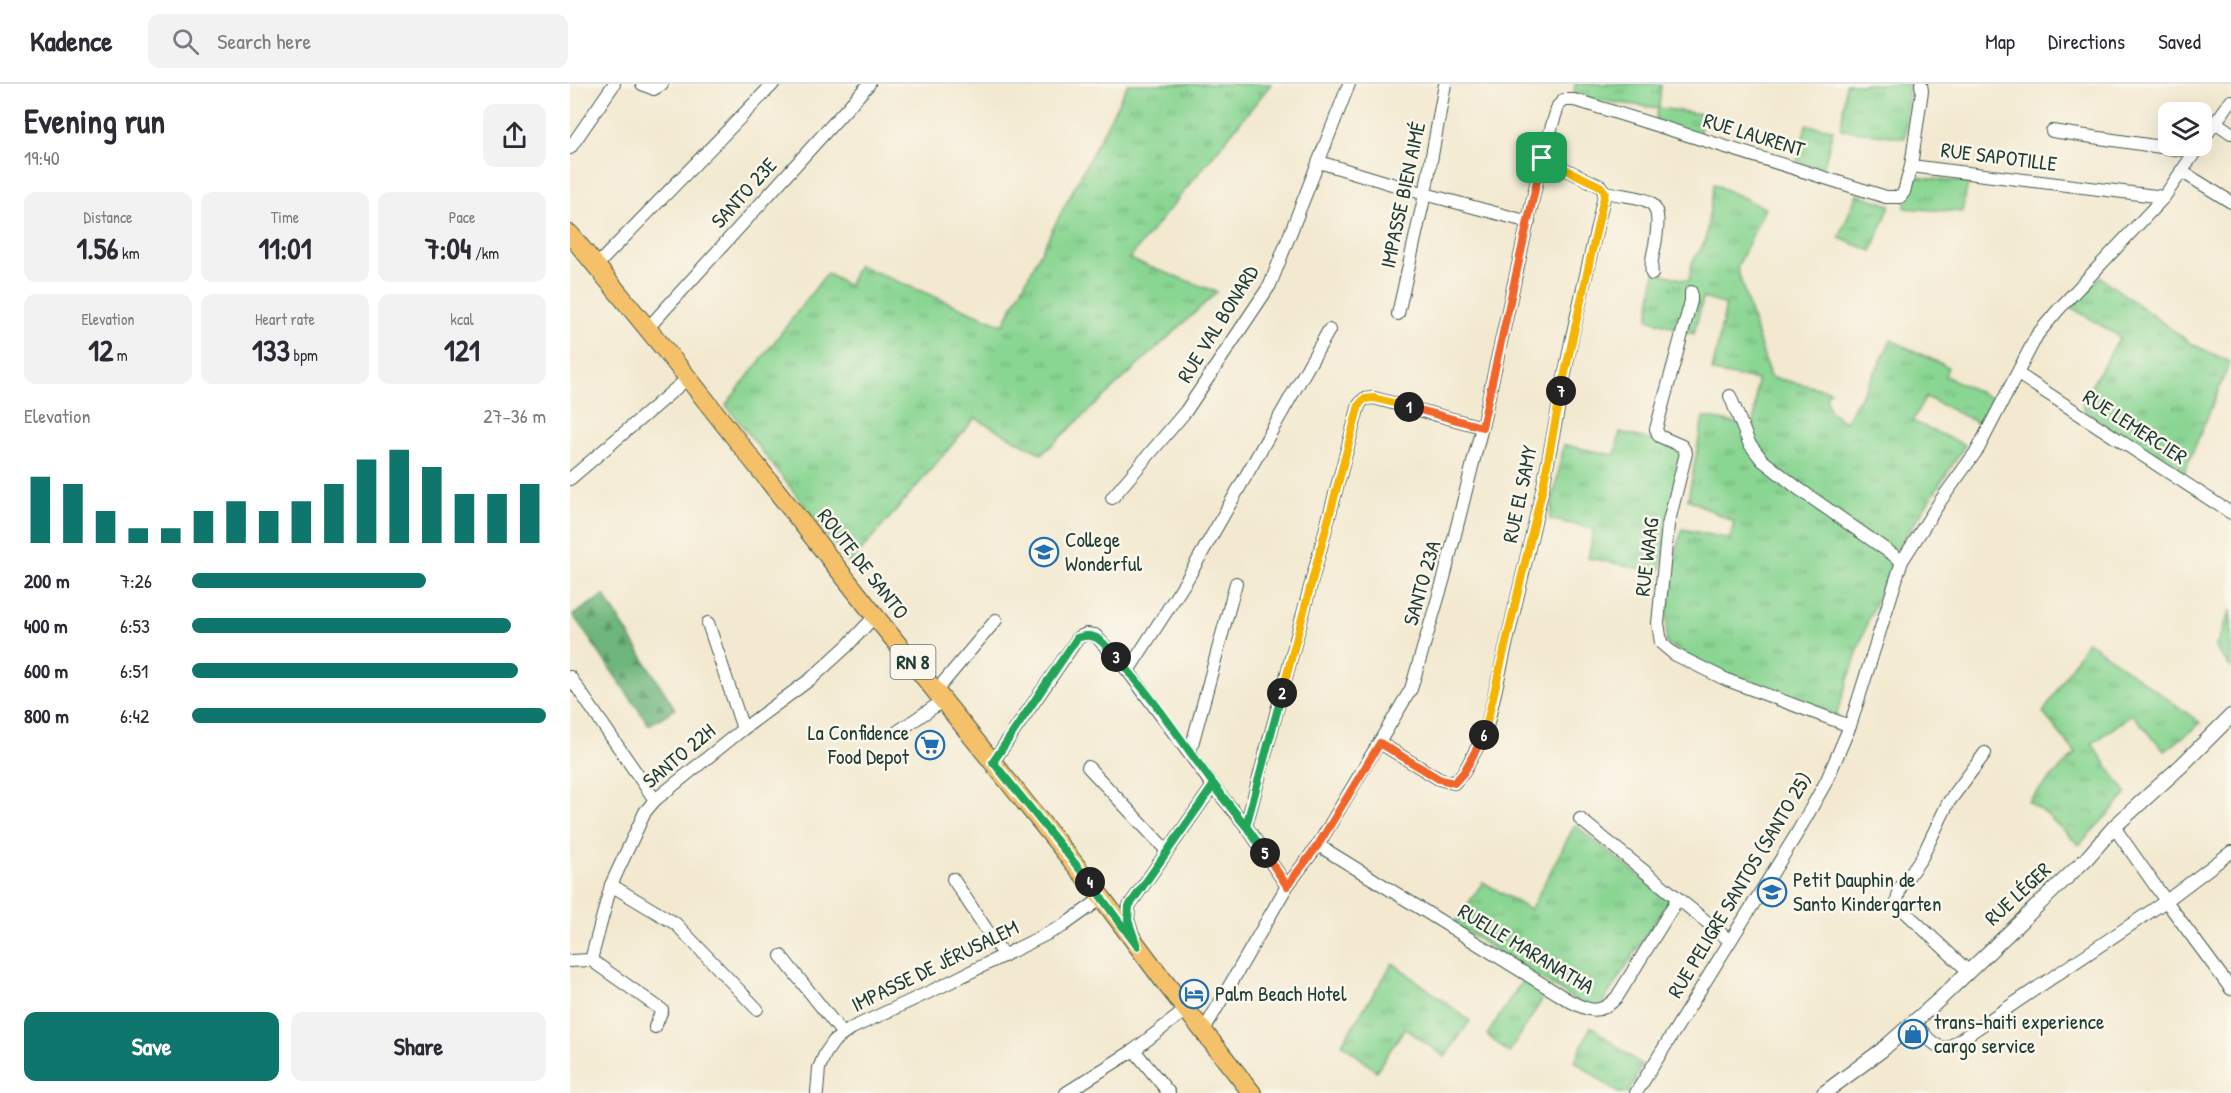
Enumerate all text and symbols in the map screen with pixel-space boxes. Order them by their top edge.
search box [148,14,568,68]
text: Kadence [30,22,112,60]
icon: search [169,25,202,58]
text: Search here [217,26,311,56]
text: Map [1985,27,2015,56]
text: Directions [2048,27,2125,56]
text: Saved [2158,27,2201,56]
text: Evening run [24,99,165,143]
map controls [2158,102,2212,156]
button: layers [2158,102,2212,156]
button: share [483,104,546,167]
street label: RUE LAURENT [1700,105,1810,164]
street label: IMPASSE BIEN AIMÉ [1373,119,1432,271]
pin [1516,132,1567,183]
street label: RUE SAPOTILLE [1939,135,2059,178]
icon: arrive [1525,141,1558,174]
text: 19:40 [24,144,60,171]
street label: SANTO 23E [704,151,783,234]
text: Distance [84,206,132,228]
text: Time [271,206,299,228]
text: Pace [449,206,475,228]
text: 1.56 [76,228,118,268]
text: 11:01 [258,228,312,268]
text: 7:04 [425,228,471,268]
text: km [118,242,140,264]
text: /km [471,242,499,264]
street label: RUE VAL BONARD [1170,260,1265,388]
text: Elevation [81,308,135,330]
text: Heart rate [255,308,315,330]
text: kcal [450,308,474,330]
text: 12 [88,330,113,370]
text: 133 [252,330,290,370]
text: 121 [444,330,480,370]
text: m [113,344,128,366]
text: bpm [290,344,318,366]
pin: 7 [1546,376,1576,406]
text: 7 [1557,380,1565,402]
street label: RUE LEMERCIER [2078,382,2193,471]
pin: 1 [1394,392,1424,422]
text: 1 [1406,396,1412,418]
text: Elevation [24,402,90,429]
text: 27–36 m [483,402,546,429]
street label: RUE EL SAMY [1495,442,1544,545]
street label: ROUTE DE SANTO [811,502,916,625]
street label: RUE WAAG [1627,516,1666,598]
place label: College Wonderful [1065,525,1142,578]
school or university icon: College Wonderful [1028,536,1060,568]
street label: SANTO 23A [1396,537,1447,629]
text: 200 m [24,567,69,594]
text: 7:26 [120,567,152,594]
text: 400 m [24,612,68,639]
text: 6:53 [120,612,150,639]
pin: 3 [1101,642,1131,672]
road number: RN 8 [890,645,936,679]
text: 3 [1112,646,1120,668]
text: 600 m [24,657,68,684]
text: 6:51 [120,657,148,684]
pin: 2 [1267,678,1297,708]
text: 2 [1278,682,1286,704]
text: 800 m [24,702,69,729]
text: 6:42 [120,702,149,729]
street label: SANTO 22H [636,716,721,795]
place label: La Confidence Food Depot [808,718,910,771]
pin: 6 [1469,720,1499,750]
text: 6 [1481,724,1487,746]
supermarket icon: La Confidence Food Depot [914,729,946,761]
street label: RUE PELIGRE SANTOS (SANTO 25) [1660,766,1819,1003]
pin: 5 [1250,838,1280,868]
text: 5 [1262,842,1268,864]
street label: RUE LÉGER [1978,855,2057,932]
place label: Petit Dauphin de Santo Kindergarten [1793,865,1941,918]
pin: 4 [1075,867,1105,897]
text: 4 [1087,871,1093,893]
school or university icon: Petit Dauphin de Santo Kindergarten [1756,876,1788,908]
street label: RUELLE MARANATHA [1453,896,1600,1001]
street label: IMPASSE DE JÉRUSALEM [846,912,1023,1019]
hotel icon: Palm Beach Hotel [1178,978,1210,1010]
place label: Palm Beach Hotel [1215,979,1347,1008]
place label: trans-haiti experience cargo service [1934,1007,2104,1060]
button: Save [24,1012,279,1081]
button: Share [291,1012,546,1081]
shop icon: trans-haiti experience cargo service [1897,1018,1929,1050]

